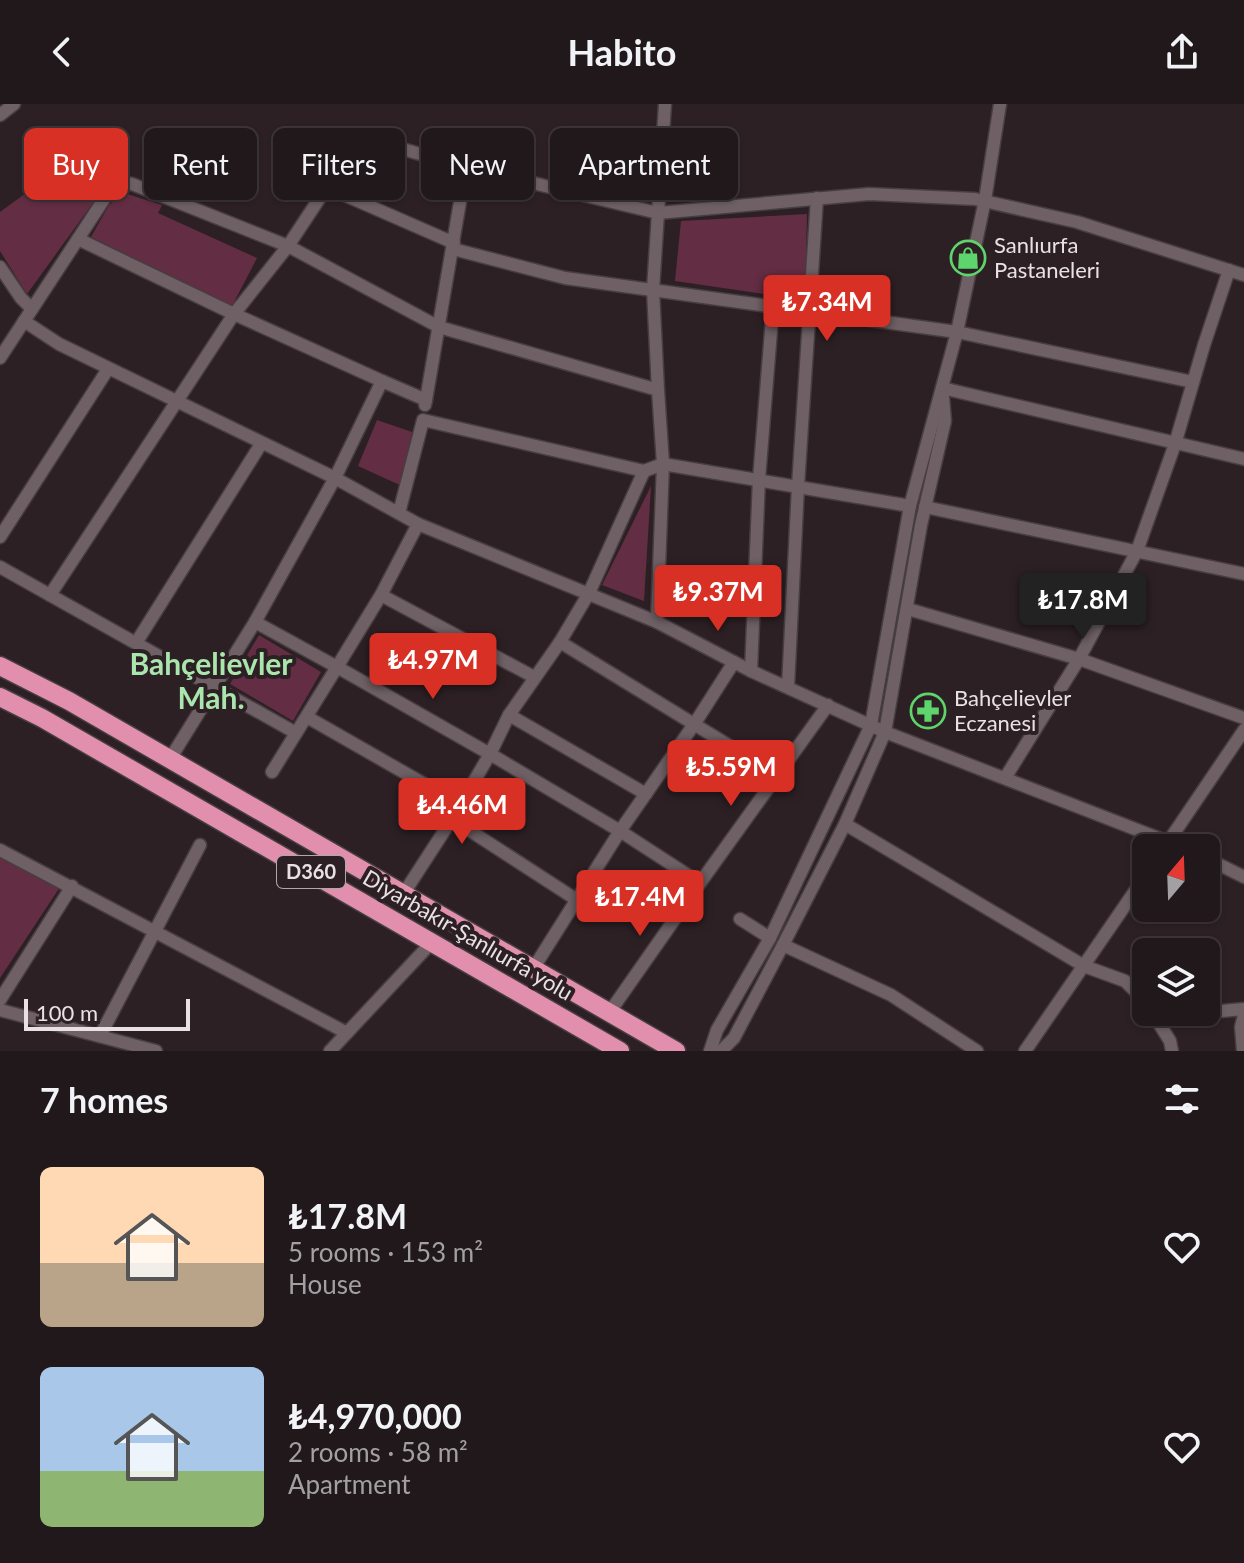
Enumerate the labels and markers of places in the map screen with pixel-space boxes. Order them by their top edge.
place label: Sanlıurfa Pastaneleri [994,231,1100,283]
shop icon: Sanlıurfa Pastaneleri [949,239,987,277]
pin: ₺7.34M [762,275,892,343]
pin: ₺9.37M [653,565,783,633]
pin: ₺17.8M [1018,573,1148,641]
pin: ₺4.97M [368,633,498,701]
place label: Bahçelievler Eczanesi [954,684,1071,736]
pharmacy icon: Bahçelievler Eczanesi [909,692,947,730]
pin: ₺5.59M [666,740,796,808]
pin: ₺4.46M [397,778,527,846]
pin: ₺17.4M [575,870,705,938]

